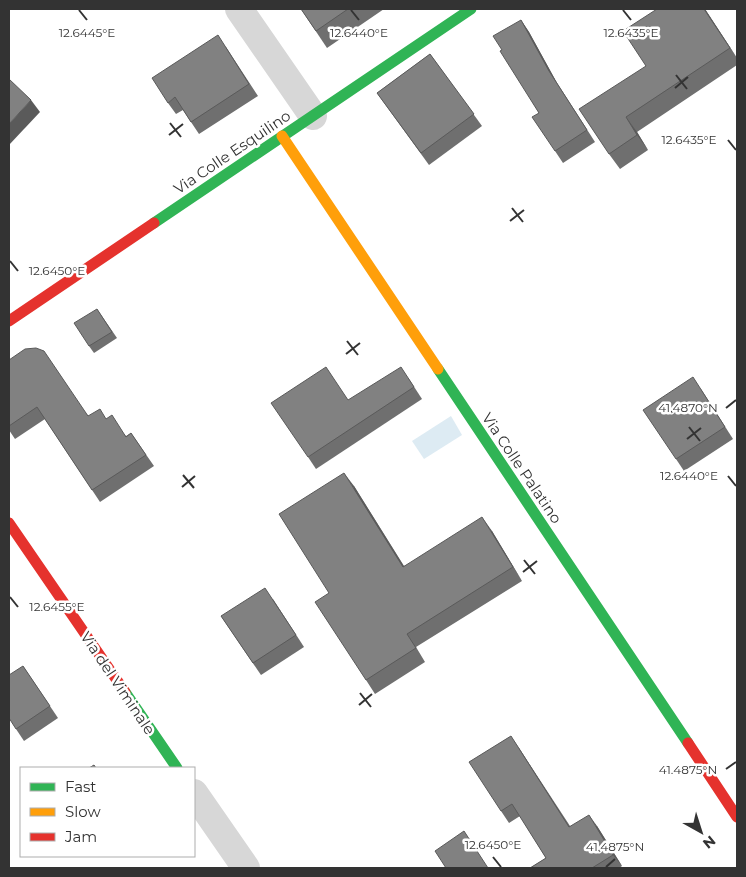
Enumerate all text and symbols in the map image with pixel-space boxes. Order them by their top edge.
text: 12.6445°E [59,25,115,40]
text: 12.6440°E [330,25,388,40]
text: 12.6435°E [603,25,659,40]
street label: Via Colle Esquilino [170,106,294,198]
text: 12.6435°E [661,132,717,147]
text: 12.6450°E [29,263,85,278]
text: 41.4870°N [658,400,718,415]
street label: Via Colle Palatino [478,409,566,527]
text: 12.6440°E [660,468,718,483]
text: 12.6455°E [29,599,85,614]
street label: Via del Viminale [76,628,160,738]
text: 41.4875°N [659,762,717,777]
legend [20,767,195,857]
text: Fast [65,777,96,796]
text: Slow [65,802,101,821]
north arrow [676,807,726,857]
text: Jam [64,827,97,846]
text: N [699,832,719,853]
text: 12.6450°E [465,837,521,852]
text: 41.4875°N [586,839,644,854]

